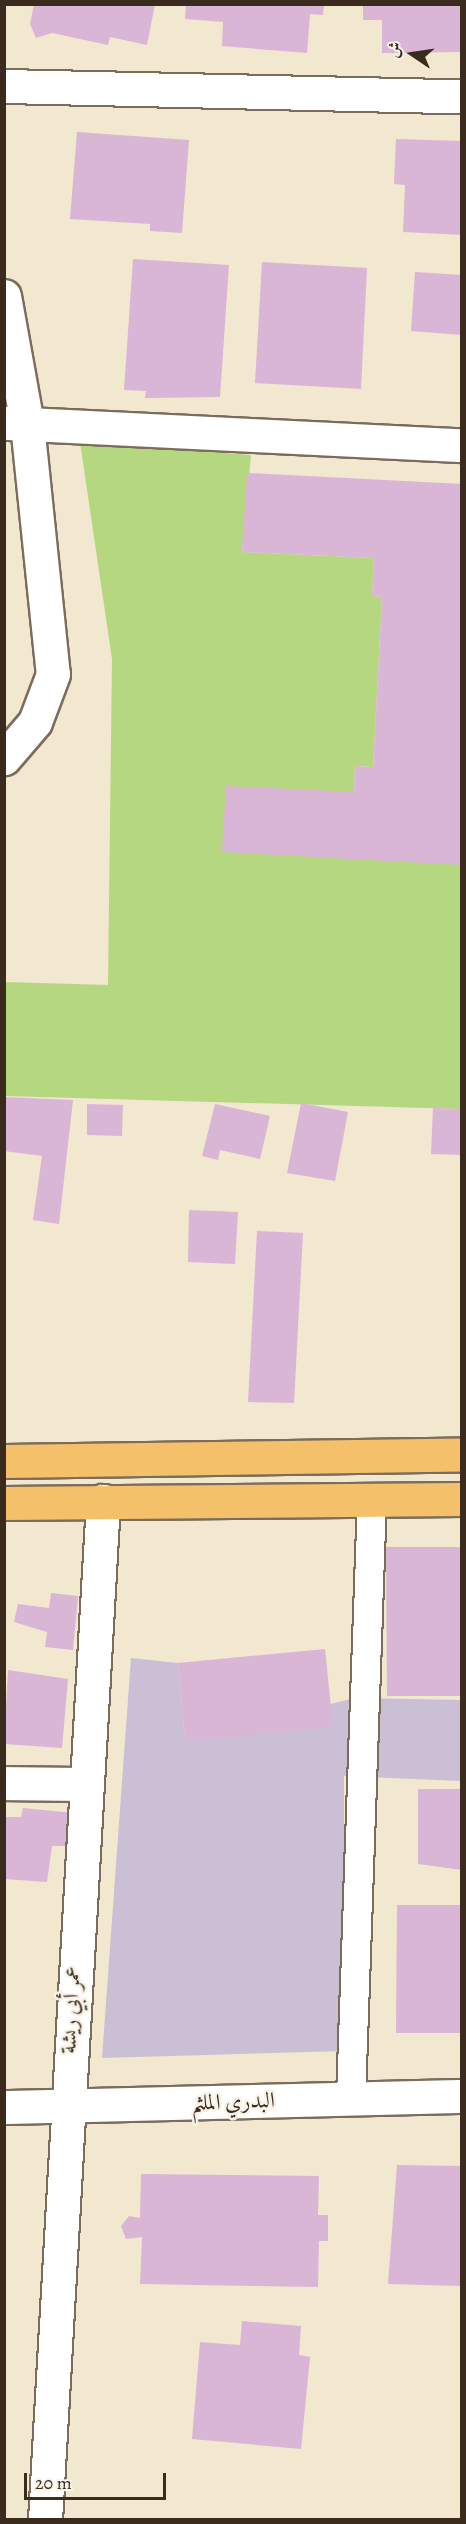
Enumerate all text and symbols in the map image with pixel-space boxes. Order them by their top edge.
north arrow [382,24,442,84]
text: ش [382,40,407,60]
street label: عمر أبي ريشة [56,1966,86,2054]
street label: البدري الملثم [191,2087,275,2117]
scale bar [27,2461,170,2499]
text: 20 m [35,2471,72,2495]

